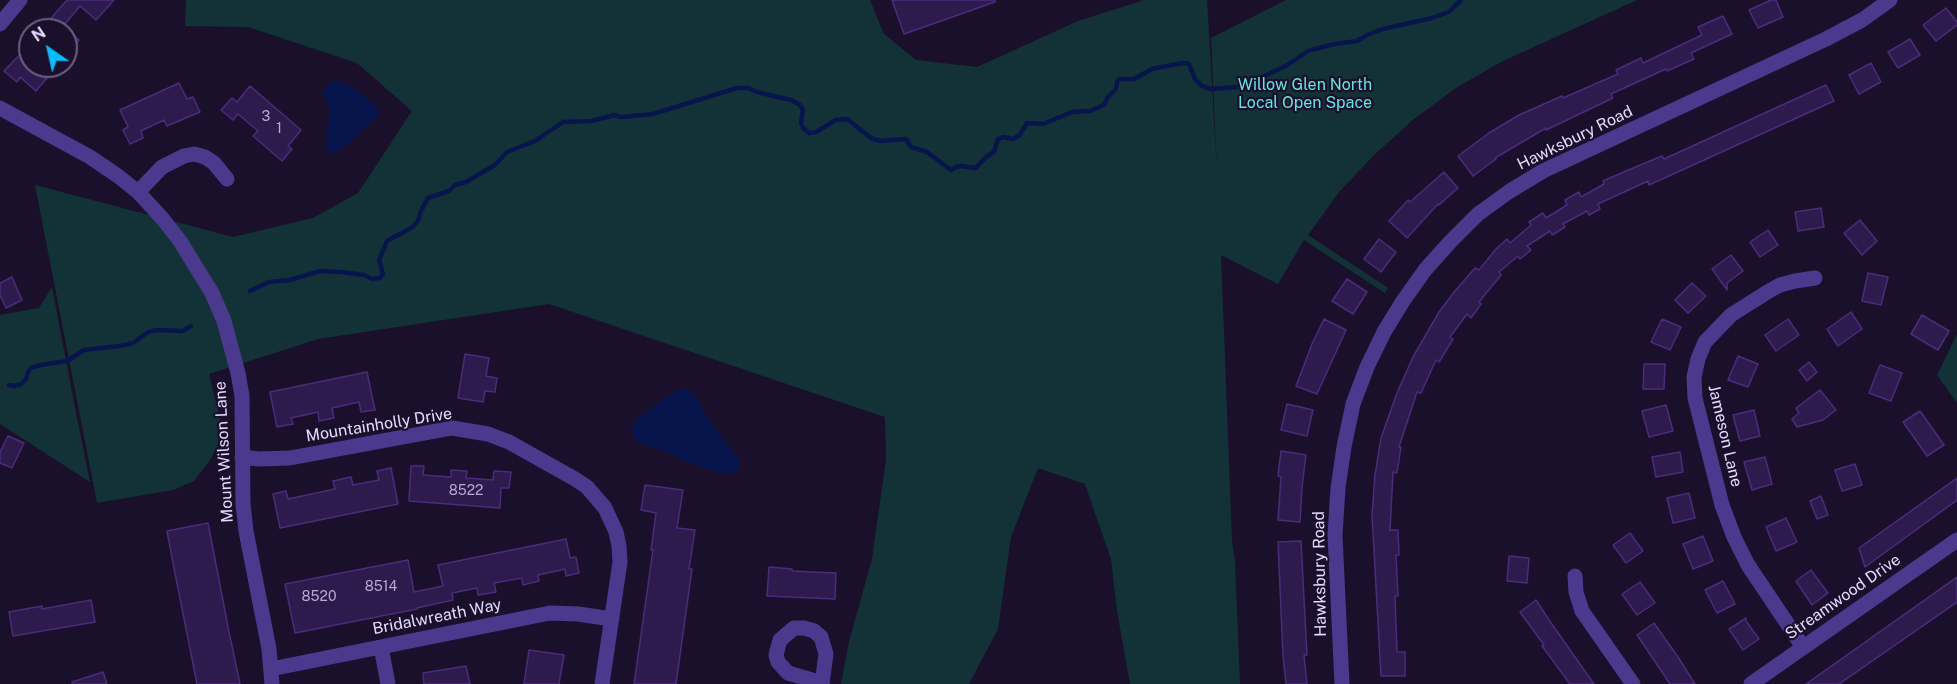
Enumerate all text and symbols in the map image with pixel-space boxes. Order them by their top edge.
north arrow [18,18,78,78]
text: N [28,23,49,46]
park label: Willow Glen North Local Open Space [1238,75,1372,113]
street label: Hawksbury Road [1514,102,1636,174]
house number: 3 [262,109,270,125]
house number: 1 [276,121,282,137]
street label: Mount Wilson Lane [211,381,237,523]
street label: Jameson Lane [1704,383,1746,489]
street label: Mountainholly Drive [305,404,453,446]
house number: 8522 [449,483,483,499]
street label: Hawksbury Road [1309,511,1331,637]
street label: Streamwood Drive [1782,550,1904,644]
house number: 8514 [365,579,397,595]
house number: 8520 [302,589,336,605]
street label: Bridalwreath Way [371,595,503,639]

